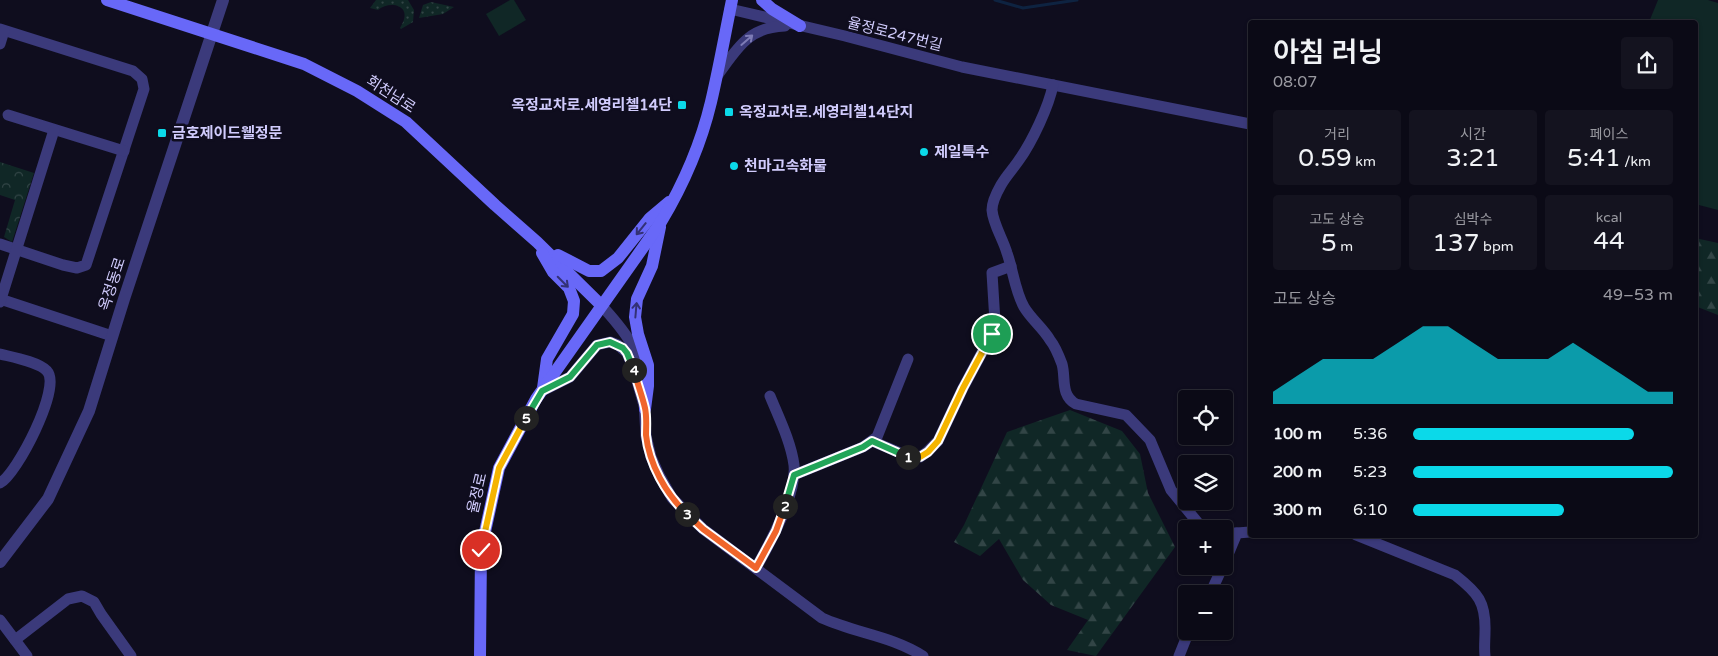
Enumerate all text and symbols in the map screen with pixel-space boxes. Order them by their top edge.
street label: 율정로247번길 [846,14,944,54]
one-way arrow [740,34,753,45]
text: 아침 러닝 [1273,36,1383,70]
button: share [1621,37,1673,89]
street label: 회천남로 [363,71,419,117]
text: 08:07 [1273,72,1317,92]
place label: 옥정교차로.세영리첼14단 [511,96,672,114]
marker: 옥정교차로.세영리첼14단 [676,99,688,111]
place label: 옥정교차로.세영리첼14단지 [739,103,914,121]
marker: 옥정교차로.세영리첼14단지 [723,106,735,118]
place label: 금호제이드웰정문 [172,124,283,142]
text: 거리 [1324,126,1350,143]
text: 시간 [1460,126,1486,143]
text: 페이스 [1590,126,1628,143]
marker: 금호제이드웰정문 [156,127,168,139]
place label: 제일특수 [934,143,989,161]
text: 0.59 [1298,143,1352,173]
text: 3:21 [1446,143,1500,173]
text: 5:41 [1567,143,1621,173]
marker: 제일특수 [918,146,930,158]
text: km [1352,153,1376,170]
text: /km [1621,153,1651,170]
place label: 천마고속화물 [744,157,827,175]
marker: 천마고속화물 [728,160,740,172]
text: kcal [1596,209,1622,226]
text: 고도 상승 [1309,211,1365,228]
text: 심박수 [1454,211,1492,228]
one-way arrow [635,222,646,235]
text: 44 [1593,226,1625,256]
text: 5 [1321,228,1337,258]
text: 137 [1432,228,1479,258]
text: m [1337,238,1353,255]
text: bpm [1479,238,1514,255]
street label: 옥정동로 [95,255,129,313]
one-way arrow [557,276,569,288]
text: 49–53 m [1603,285,1673,305]
text: 고도 상승 [1273,289,1336,309]
one-way arrow [631,302,641,318]
pin [971,313,1013,355]
icon: arrive [978,320,1006,348]
pin: 4 [622,358,646,382]
text: 4 [630,362,639,379]
map controls [1178,390,1233,640]
button: locate [1178,390,1233,445]
pin: 5 [514,406,538,430]
text: 5 [522,410,531,427]
text: 100 m [1273,424,1322,444]
text: 5:36 [1353,424,1387,444]
pin: 1 [896,444,920,470]
text: 1 [904,449,913,466]
button: layers [1178,455,1233,510]
text: 200 m [1273,462,1322,482]
text: 5:23 [1353,462,1387,482]
street label: 율정로 [464,471,490,515]
pin: 2 [772,494,798,518]
text: 2 [781,498,790,515]
text: 300 m [1273,500,1322,520]
text: 6:10 [1353,500,1387,520]
pin: 3 [674,502,700,526]
text: 3 [683,506,692,523]
button: + [1178,520,1233,575]
pin [460,529,502,571]
icon: check [467,536,495,564]
button: − [1178,585,1233,640]

